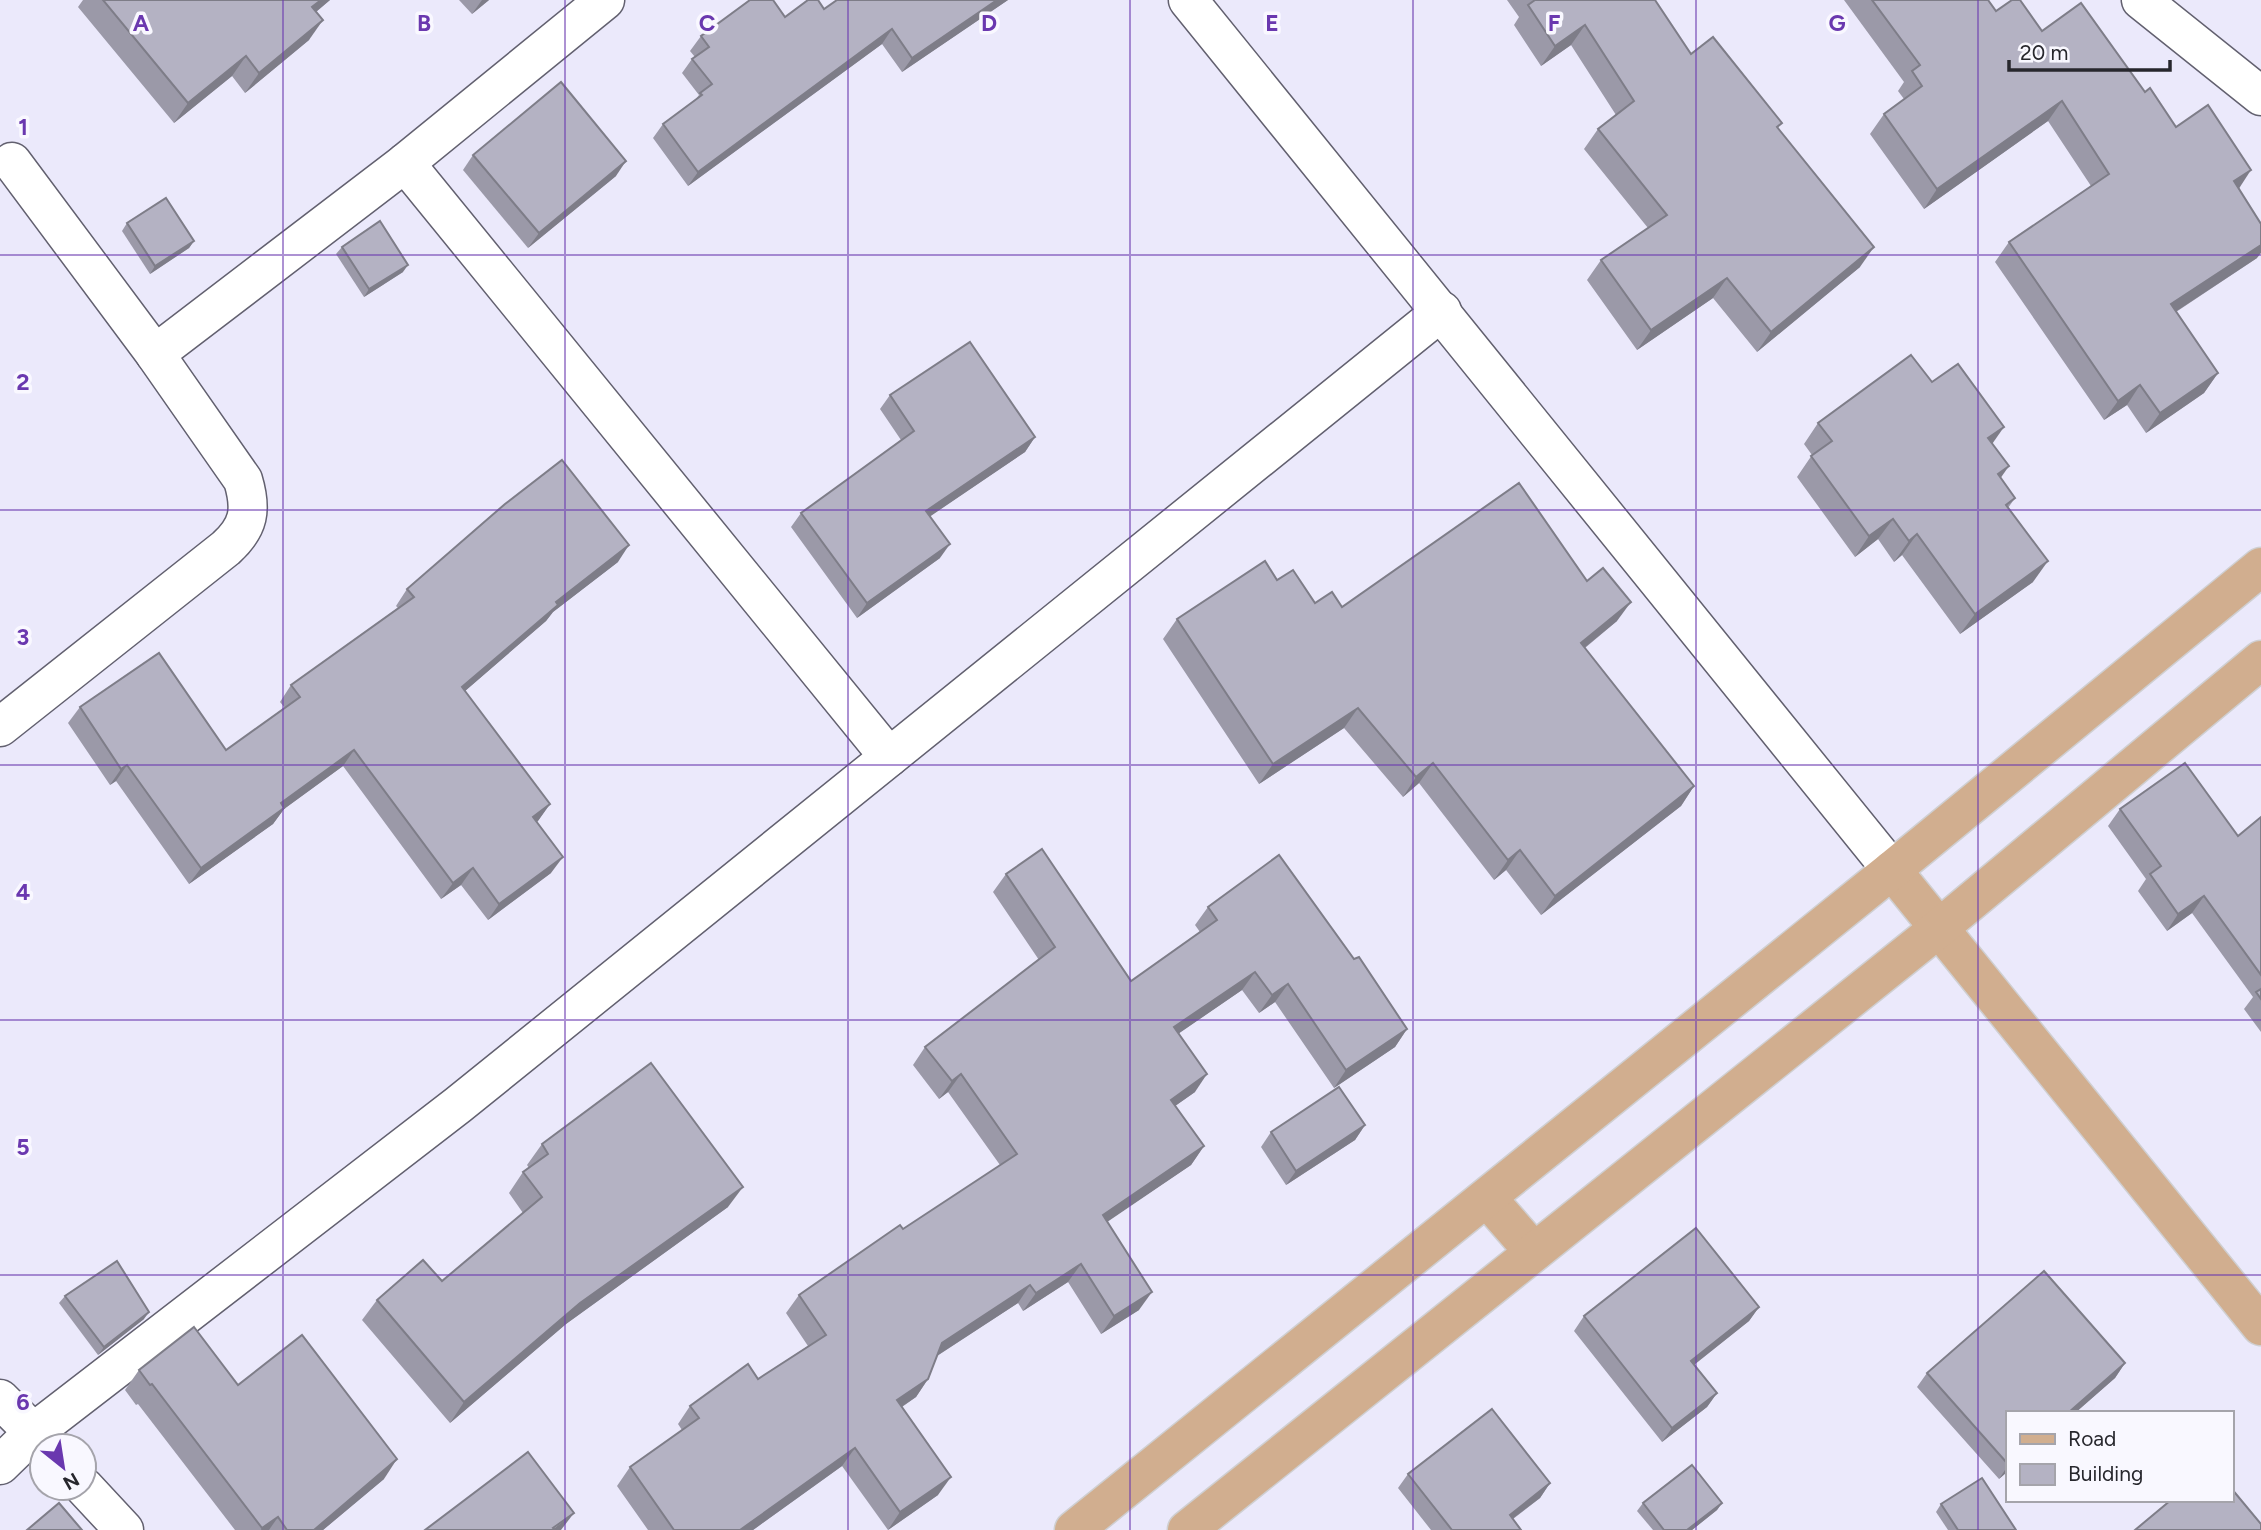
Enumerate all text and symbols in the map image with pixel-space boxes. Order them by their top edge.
text: A [133,9,150,37]
text: B [417,9,431,37]
text: C [699,9,716,37]
text: D [981,9,997,37]
text: E [1265,9,1279,37]
text: F [1548,9,1561,37]
text: G [1828,9,1846,37]
scale bar [2009,28,2170,72]
text: 20 m [2020,40,2068,65]
text: 1 [18,113,28,141]
text: 2 [16,368,30,396]
text: 3 [17,623,29,651]
text: 4 [16,878,30,906]
text: 5 [16,1133,30,1161]
text: 6 [16,1388,30,1416]
legend [2006,1411,2233,1502]
text: Road [2068,1426,2116,1451]
north arrow [28,1432,98,1502]
text: Building [2068,1461,2143,1486]
text: N [59,1468,83,1495]

